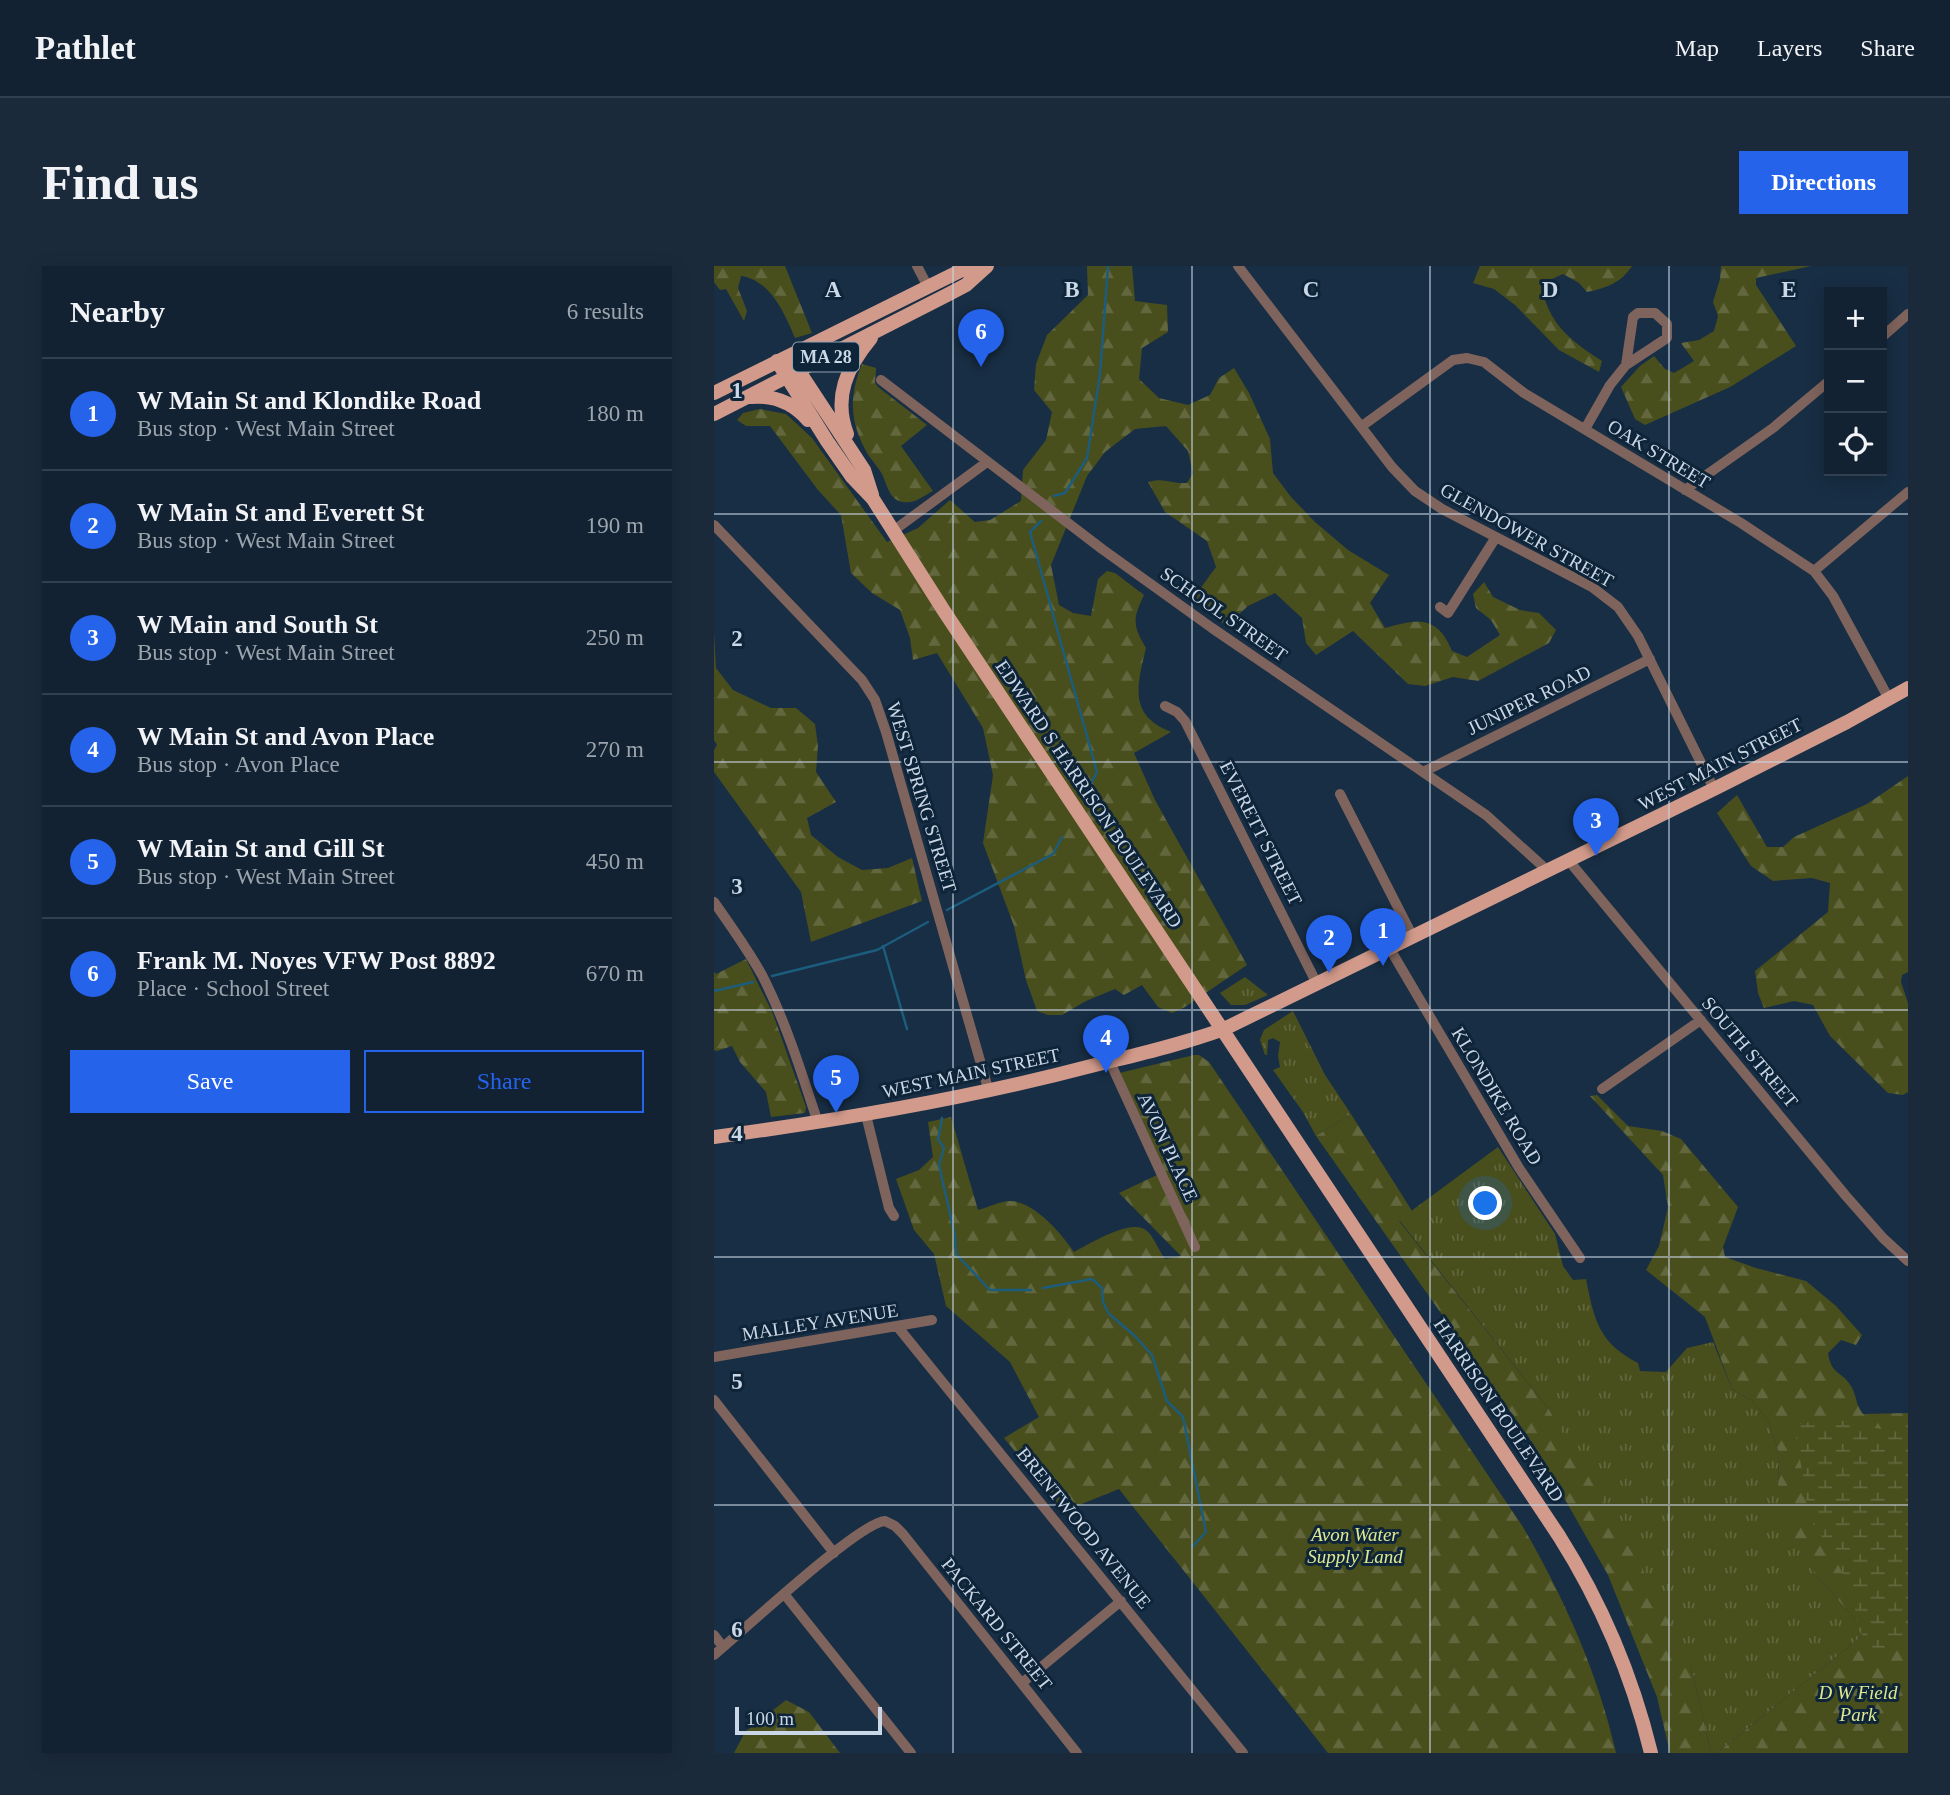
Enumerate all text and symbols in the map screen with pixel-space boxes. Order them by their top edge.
text: Pathlet [35,30,136,66]
text: Map [1675,35,1719,61]
text: Layers [1757,35,1822,61]
text: Share [1860,35,1915,61]
button: Directions [1739,151,1908,214]
text: Find us [42,155,199,210]
text: A [825,277,842,302]
text: B [1064,277,1080,302]
text: C [1303,277,1319,302]
text: D [1542,277,1558,302]
text: E [1781,277,1797,302]
map controls [1824,287,1887,476]
button: + [1824,287,1887,350]
text: Nearby [70,295,165,328]
text: 6 results [567,299,644,324]
pin: 6 [958,309,1004,367]
road number: MA 28 [793,342,859,372]
button: − [1824,350,1887,413]
text: 1 [731,378,743,403]
text: W Main St and Klondike Road [137,386,481,415]
text: 1 [87,401,99,426]
text: 180 m [586,401,644,426]
button: locate [1824,413,1887,476]
street label: OAK STREET [1604,415,1714,493]
text: Bus stop · West Main Street [137,416,395,441]
street label: GLENDOWER STREET [1437,479,1618,592]
text: W Main St and Everett St [137,498,424,527]
text: 2 [87,513,99,538]
text: 190 m [586,513,644,538]
text: Bus stop · West Main Street [137,528,395,553]
street label: SCHOOL STREET [1157,562,1292,666]
text: W Main and South St [137,610,378,639]
text: 3 [87,625,99,650]
text: 250 m [586,625,644,650]
text: 2 [731,626,743,651]
text: Bus stop · West Main Street [137,640,395,665]
street label: EDWARD S HARRISON BOULEVARD [991,656,1187,932]
street label: JUNIPER ROAD [1464,661,1594,739]
street label: WEST SPRING STREET [883,699,961,895]
street label: WEST MAIN STREET [1635,713,1806,814]
text: W Main St and Avon Place [137,722,434,751]
text: 4 [87,737,99,762]
text: 270 m [586,737,644,762]
text: Bus stop · Avon Place [137,752,340,777]
street label: EVERETT STREET [1216,758,1307,909]
pin: 3 [1573,798,1619,856]
text: W Main St and Gill St [137,834,384,863]
text: 5 [87,849,99,874]
text: 450 m [586,849,644,874]
text: Bus stop · West Main Street [137,864,395,889]
text: 3 [731,874,743,899]
pin: 1 [1360,908,1406,966]
pin: 2 [1306,915,1352,973]
text: Frank M. Noyes VFW Post 8892 [137,946,496,975]
text: 6 [87,961,99,986]
text: 670 m [586,961,644,986]
text: Place · School Street [137,976,329,1001]
street label: SOUTH STREET [1698,992,1803,1112]
pin: 4 [1083,1015,1129,1073]
street label: KLONDIKE ROAD [1448,1023,1546,1169]
street label: WEST MAIN STREET [880,1044,1062,1102]
button: Save [70,1050,350,1113]
button: Share [364,1050,644,1113]
pin: 5 [813,1055,859,1113]
street label: AVON PLACE [1134,1089,1202,1205]
text: 4 [731,1121,743,1146]
your location [1468,1186,1502,1220]
street label: MALLEY AVENUE [740,1299,900,1345]
street label: HARRISON BOULEVARD [1430,1314,1568,1506]
text: 5 [731,1369,743,1394]
street label: BRENTWOOD AVENUE [1013,1443,1155,1613]
park label: Avon Water Supply Land [1307,1524,1403,1567]
street label: PACKARD STREET [937,1554,1057,1694]
text: 6 [731,1617,743,1642]
park label: D W Field Park [1817,1682,1898,1725]
scale bar [735,1704,882,1736]
text: 100 m [746,1708,794,1729]

